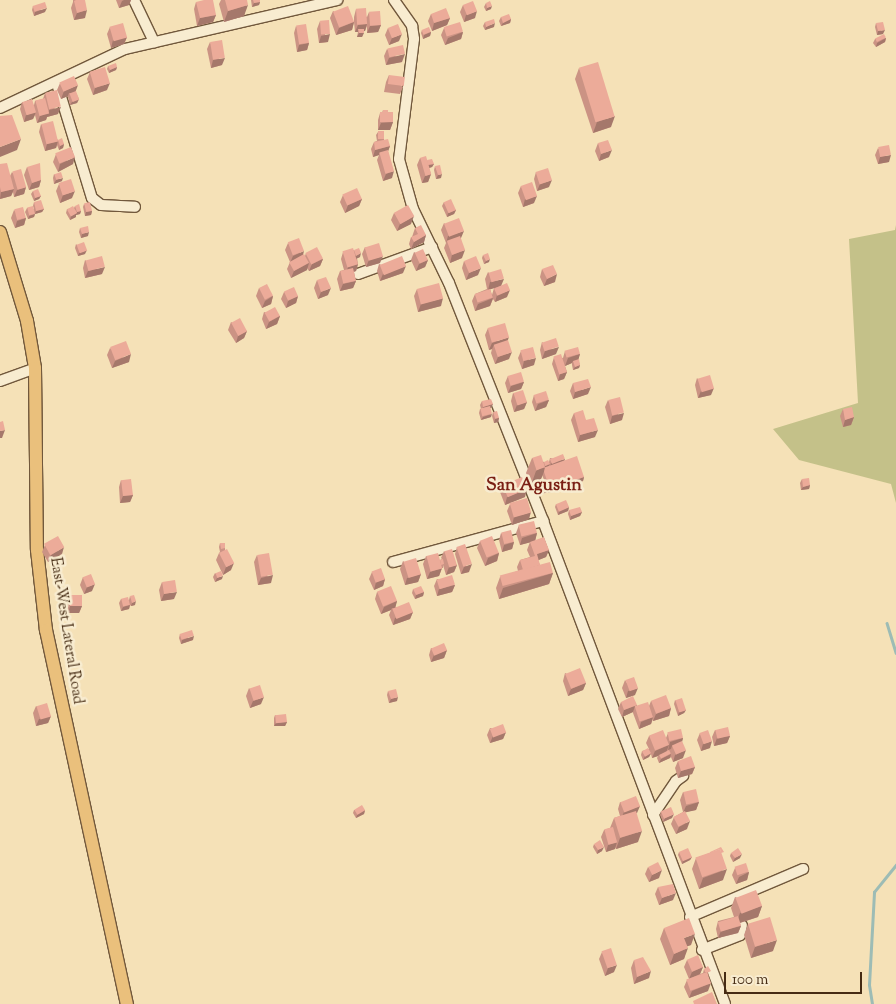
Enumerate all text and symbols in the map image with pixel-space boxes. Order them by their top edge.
district label: San Agustin [486,475,582,497]
street label: East-West Lateral Road [46,556,86,706]
scale bar [726,962,864,994]
text: 100 m [732,970,768,991]

